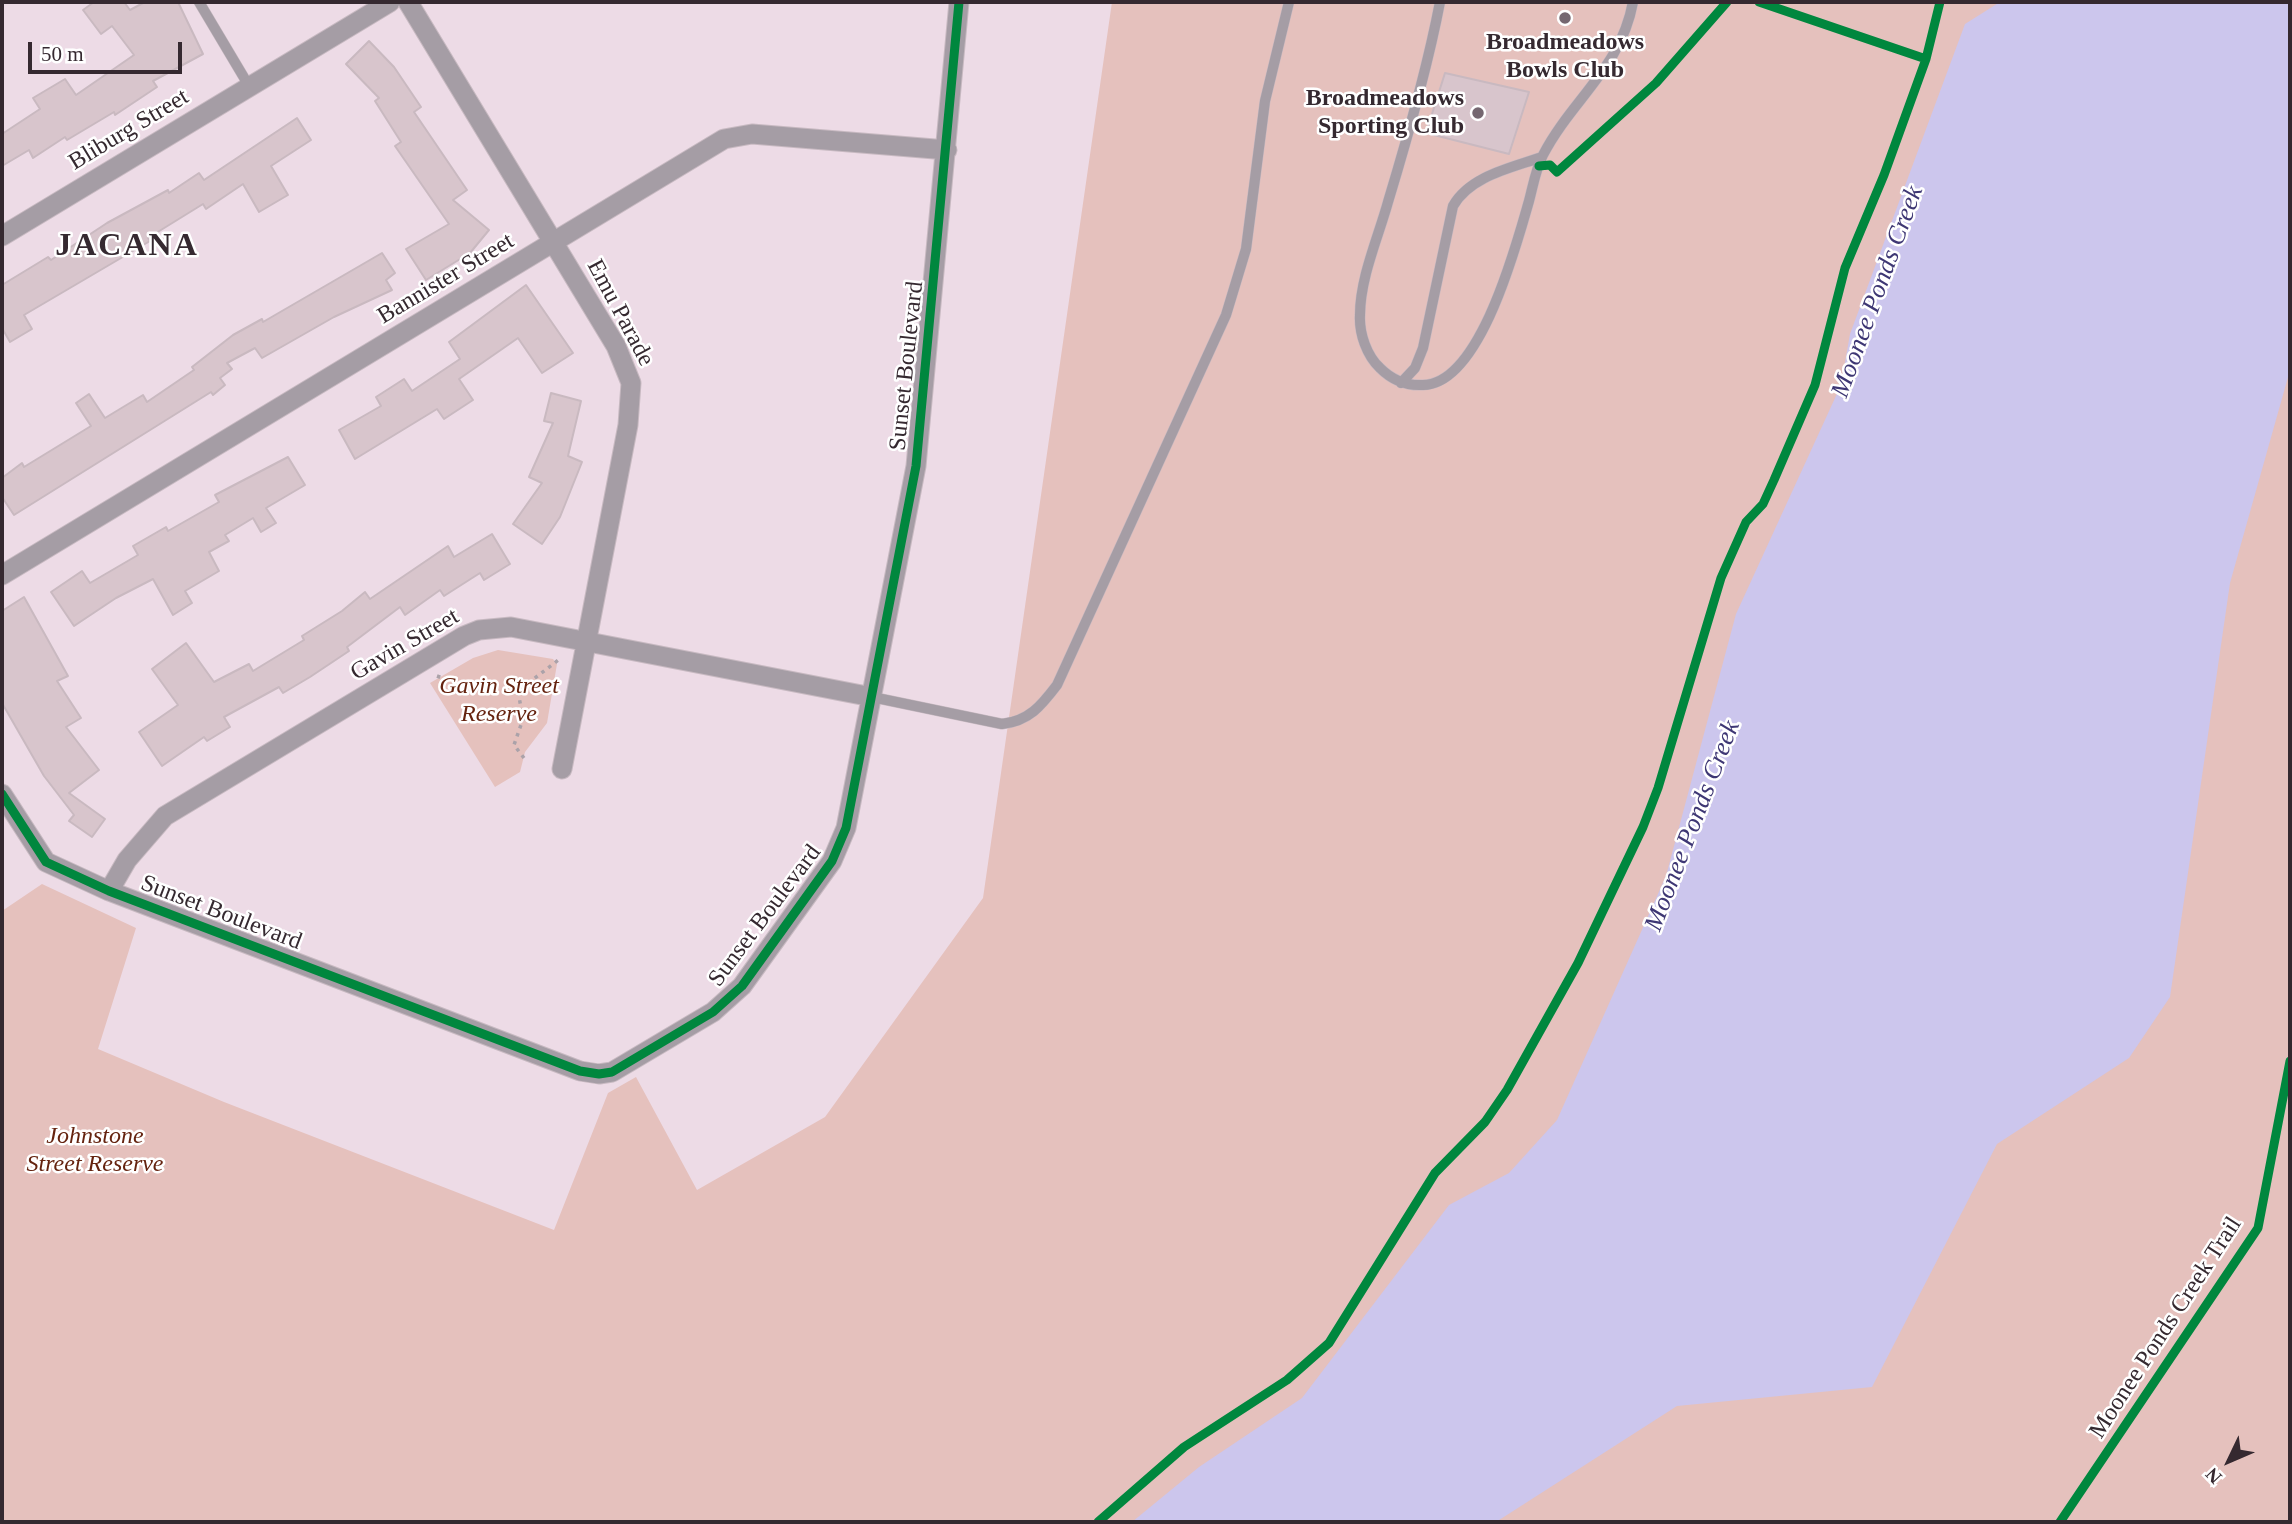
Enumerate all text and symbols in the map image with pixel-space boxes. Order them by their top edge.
marker: Broadmeadows Bowls Club [1557,10,1573,26]
scale bar [32,28,186,72]
place label: Broadmeadows Bowls Club [1486,29,1644,85]
text: 50 m [41,42,84,66]
street label: Bliburg Street [64,83,194,177]
place label: Broadmeadows Sporting Club [1306,85,1464,141]
marker: Broadmeadows Sporting Club [1470,105,1486,121]
water label: Moonee Ponds Creek [1825,182,1931,402]
street label: Bannister Street [373,227,519,331]
district label: JACANA [56,228,198,266]
street label: Emu Parade [580,255,660,371]
street label: Sunset Boulevard [884,280,930,452]
street label: Gavin Street [346,602,464,688]
park label: Gavin Street Reserve [439,673,559,729]
water label: Moonee Ponds Creek [1639,716,1747,936]
street label: Sunset Boulevard [702,839,828,993]
street label: Sunset Boulevard [136,869,306,957]
park label: Johnstone Street Reserve [26,1123,164,1179]
street label: Moonee Ponds Creek Trail [2084,1212,2248,1444]
north arrow [2194,1426,2264,1496]
text: N [2201,1464,2226,1488]

